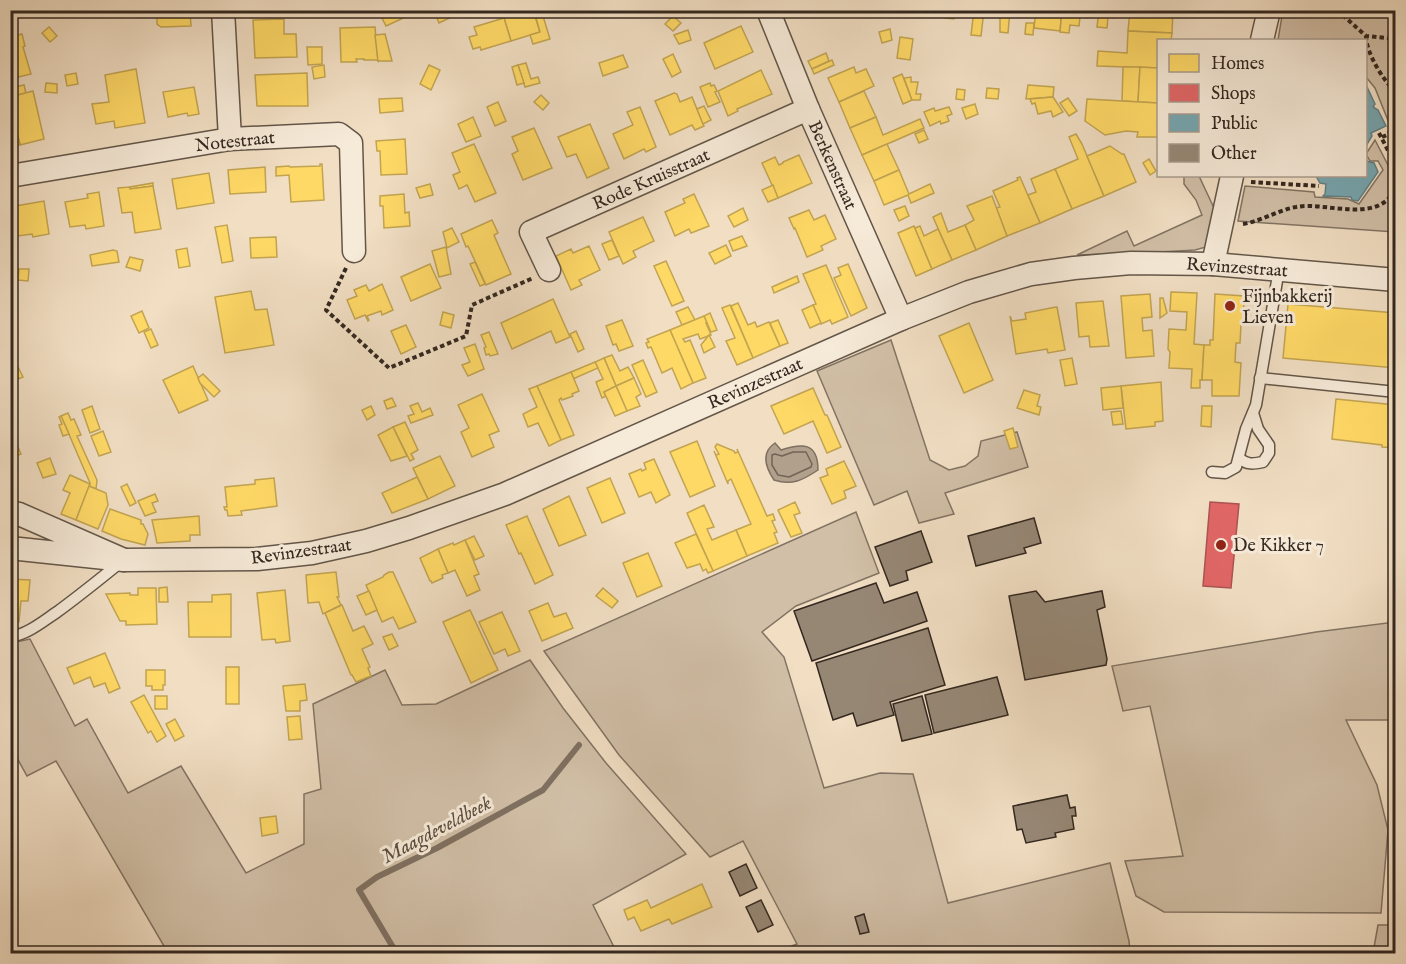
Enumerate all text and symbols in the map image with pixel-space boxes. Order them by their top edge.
legend [1157,39,1367,177]
text: Homes [1211,53,1264,76]
text: Shops [1211,83,1256,106]
text: Public [1211,113,1258,136]
street label: Berkenstraat [802,118,861,214]
street label: Notestraat [194,127,276,158]
text: Other [1211,143,1257,166]
street label: Rode Kruisstraat [589,144,714,217]
street label: Revinzestraat [1185,253,1288,284]
place label: Fijnbakkerij Lieven [1242,286,1332,330]
marker: Fijnbakkerij Lieven [1223,299,1237,313]
street label: Revinzestraat [704,353,807,416]
street label: Revinzestraat [249,534,353,571]
place label: De Kikker 7 [1233,535,1324,558]
marker: De Kikker 7 [1214,538,1228,552]
water label: Maagdeveldbeek [377,791,496,871]

